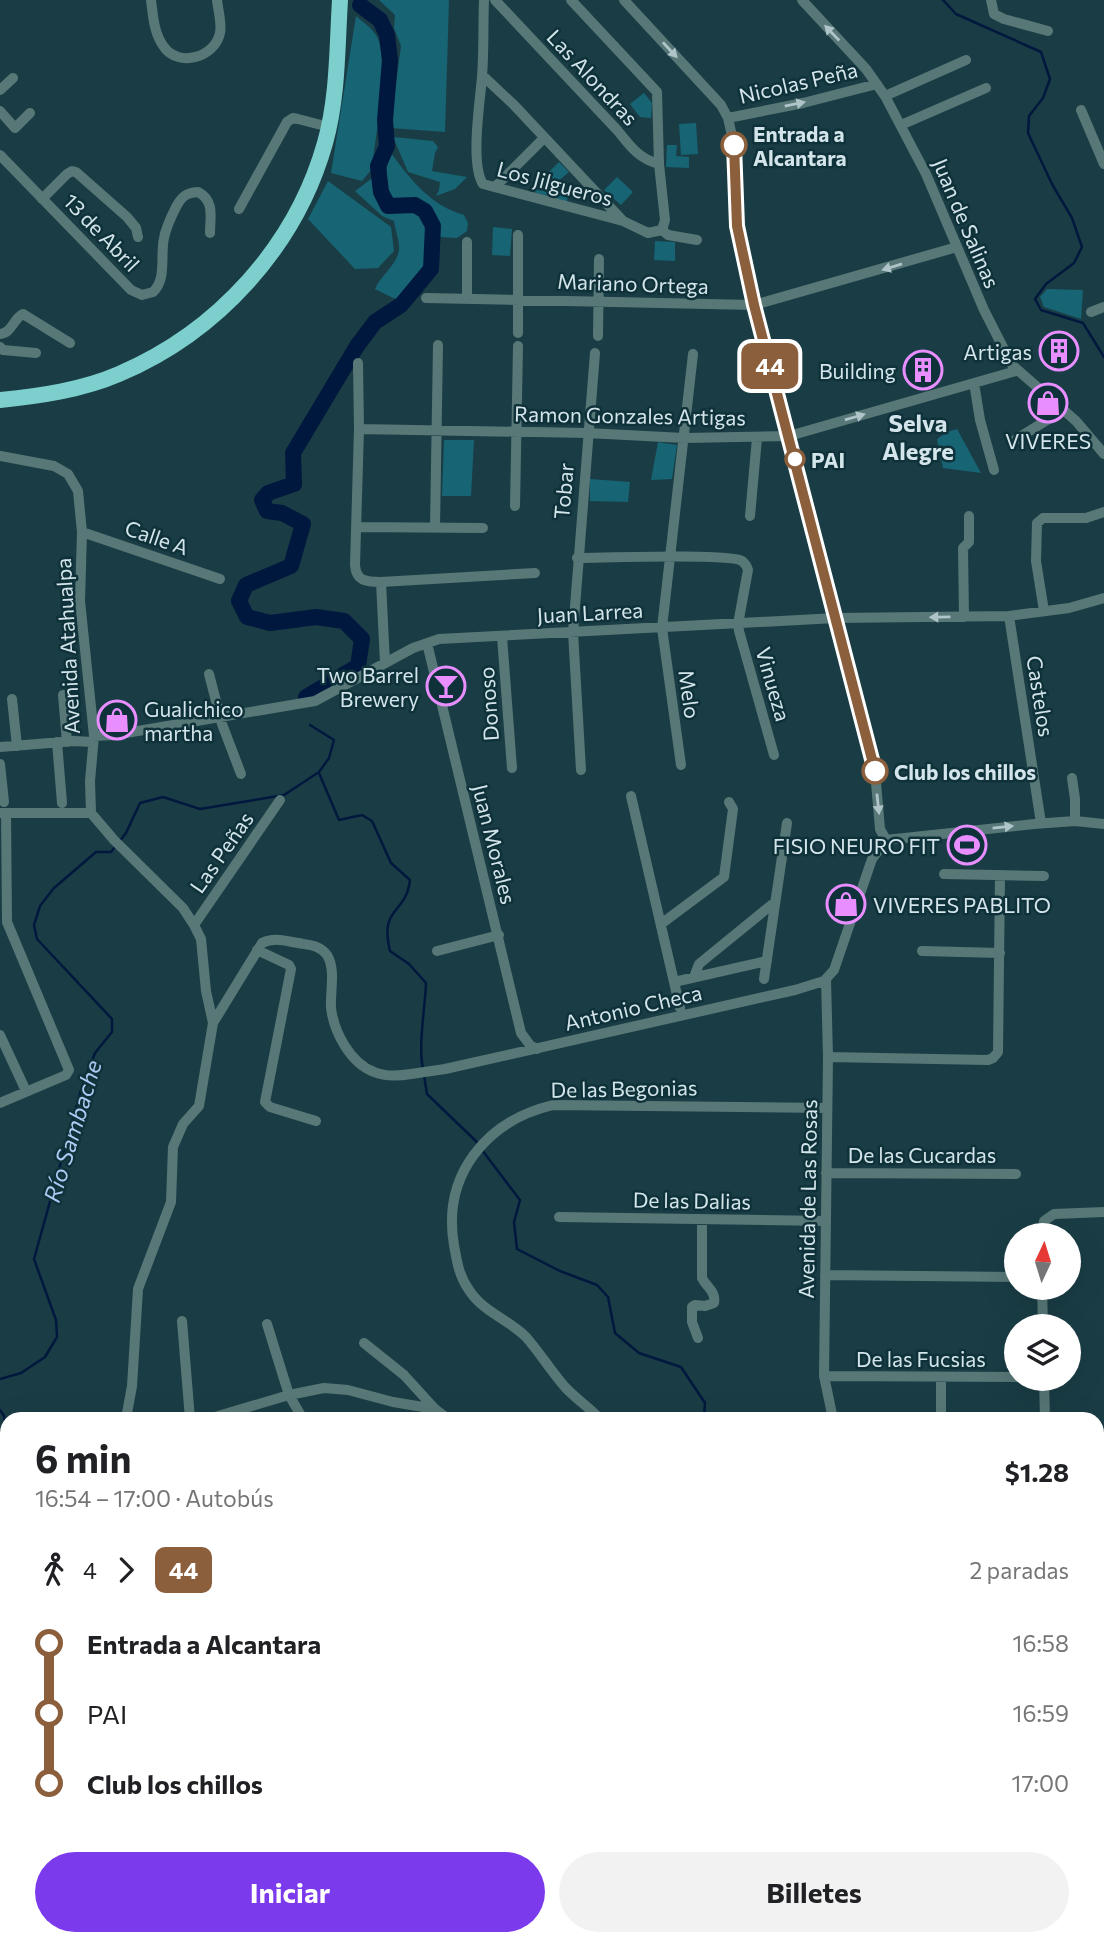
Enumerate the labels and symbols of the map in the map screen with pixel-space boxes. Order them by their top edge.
street label: Las Alondras [542,24,644,130]
one-way arrow [824,25,840,42]
one-way arrow [662,41,678,59]
street label: Nicolas Peña [736,56,860,108]
one-way arrow [784,99,806,110]
place label: Entrada a Alcantara [753,121,847,170]
marker: Entrada a Alcantara [721,132,747,158]
street label: Juan de Salinas [928,154,1006,292]
street label: Los Jilgueros [494,156,616,210]
street label: 13 de Abril [59,188,145,276]
one-way arrow [881,262,902,272]
street label: Mariano Ortega [557,268,709,298]
building icon: Artigas [1038,330,1080,372]
place label: Artigas [963,339,1032,364]
line badge: 44 [738,343,802,389]
building icon: Building [902,349,944,391]
place label: Building [819,358,896,383]
shop icon: VIVERES [1027,382,1069,424]
street label: Ramon Gonzales Artigas [514,400,746,430]
district label: Selva Alegre [882,408,954,465]
one-way arrow [844,412,865,422]
place label: VIVERES [1005,428,1091,453]
place label: PAI [811,447,845,472]
marker: PAI [785,449,805,469]
street label: Tobar [548,462,578,520]
street label: Calle A [122,514,192,560]
street label: Avenida Atahualpa [50,557,84,735]
street label: Juan Larrea [536,597,644,627]
one-way arrow [929,611,951,623]
street label: Vinueza [751,644,797,724]
street label: Castelos [1022,654,1060,738]
place label: Two Barrel Brewery [317,662,419,711]
bar icon: Two Barrel Brewery [425,665,467,707]
street label: Donoso [473,666,503,742]
street label: Melo [674,668,706,720]
place label: Gualichico martha [144,696,244,745]
shop icon: Gualichico martha [96,699,138,741]
marker: Club los chillos [862,758,888,784]
place label: Club los chillos [894,759,1036,784]
street label: Juan Morales [468,781,522,907]
one-way arrow [873,793,884,815]
street label: Las Peñas [184,807,258,897]
one-way arrow [992,822,1014,833]
sports icon: FISIO NEURO FIT [946,824,988,866]
place label: FISIO NEURO FIT [773,833,940,858]
shop icon: VIVERES PABLITO [825,883,867,925]
place label: VIVERES PABLITO [873,892,1051,917]
street label: Antonio Checa [562,979,704,1035]
water label: Río Sambache [37,1056,107,1206]
street label: De las Begonias [550,1074,698,1102]
street label: Avenida de Las Rosas [793,1099,821,1299]
street label: De las Cucardas [848,1142,996,1167]
street label: De las Dalias [633,1186,751,1214]
north arrow [1004,1223,1082,1300]
street label: De las Fucsias [856,1346,986,1371]

